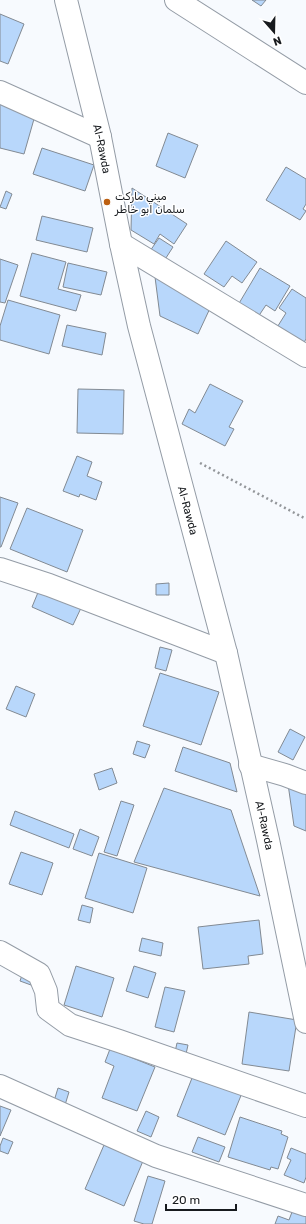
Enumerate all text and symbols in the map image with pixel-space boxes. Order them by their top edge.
north arrow [254,12,294,52]
text: N [271,33,283,48]
street label: Al-Rawda [91,123,113,174]
place label: ميني ماركت سلمان ابو خاطر [114,190,185,217]
marker: ميني ماركت سلمان ابو خاطر [102,197,112,207]
street label: Al-Rawda [175,485,201,536]
street label: Al-Rawda [253,799,276,851]
scale bar [166,1186,236,1212]
text: 20 m [172,1193,200,1207]

